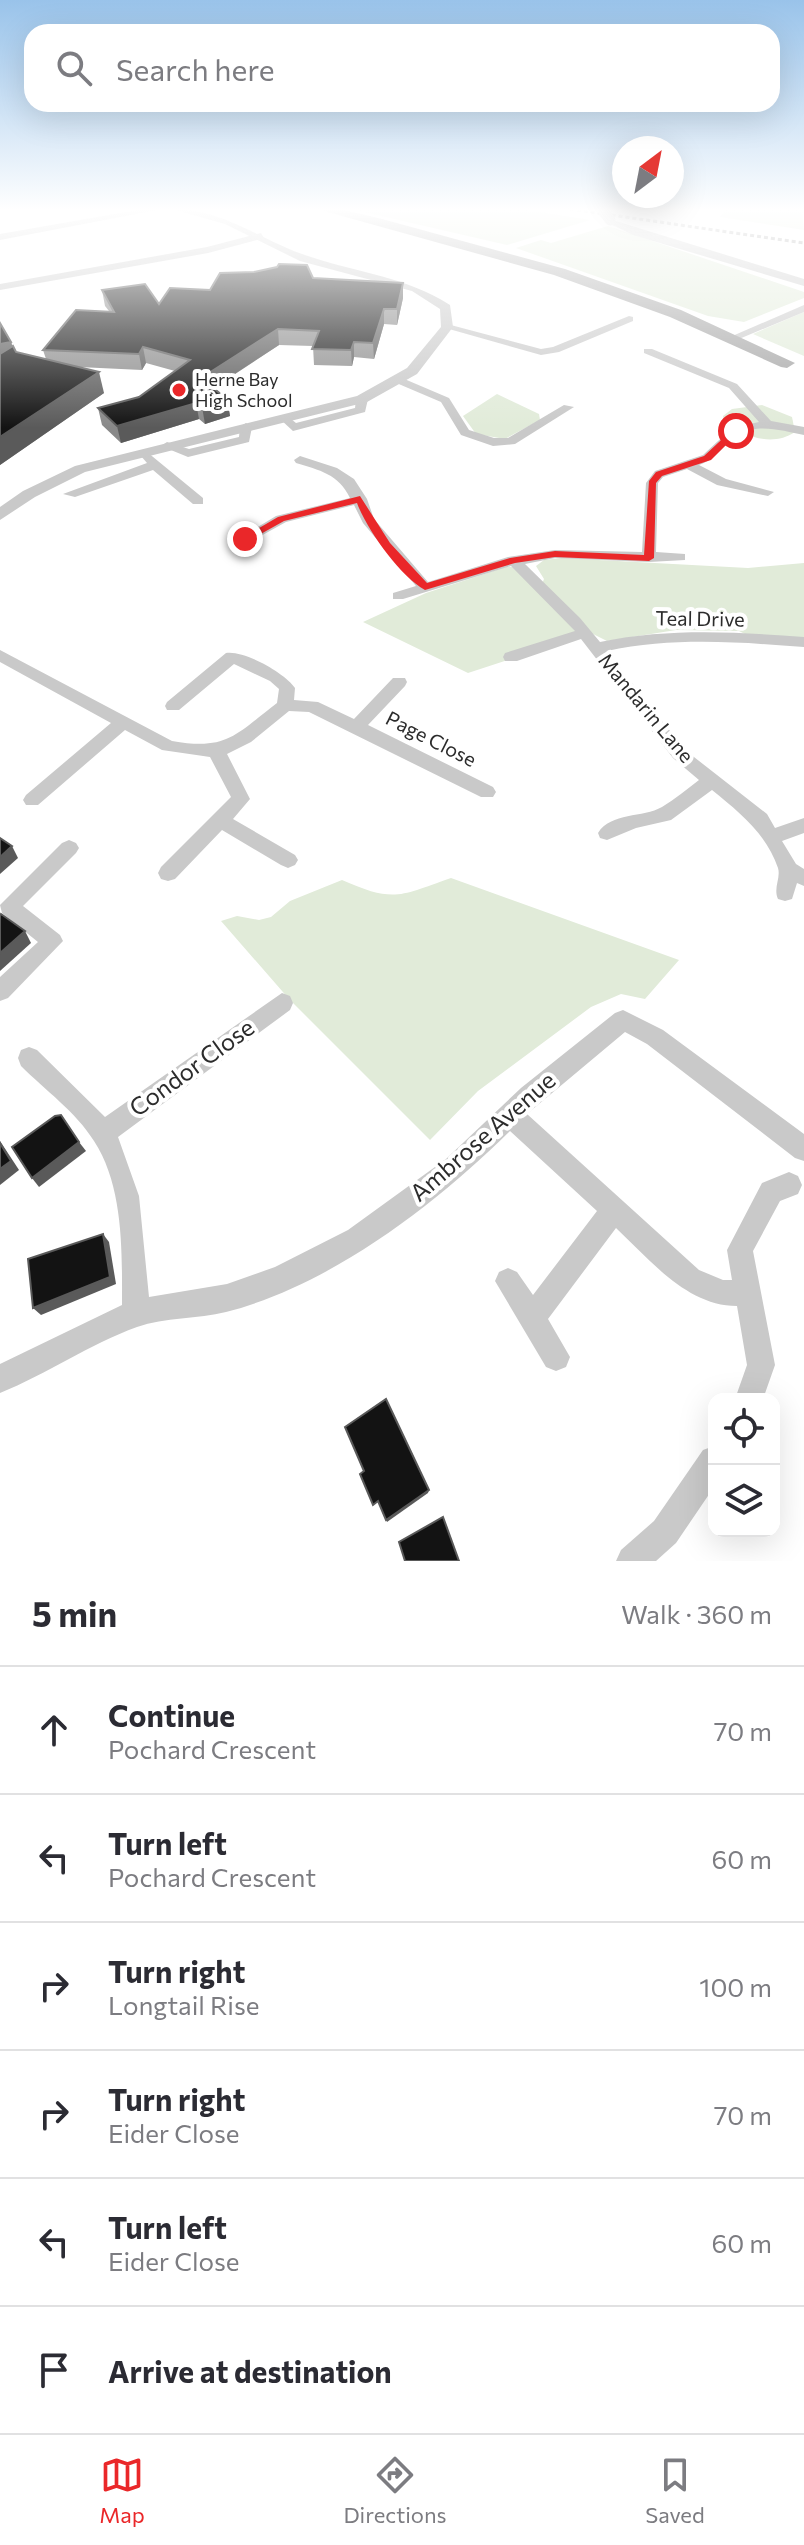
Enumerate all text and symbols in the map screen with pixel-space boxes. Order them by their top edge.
search box [24,24,780,112]
icon: search [52,46,96,90]
text: Search here [116,50,275,87]
north arrow [612,136,684,208]
place label: Herne Bay High School [195,368,293,411]
marker: Herne Bay High School [170,381,188,399]
route start [718,413,754,449]
route end [227,521,263,557]
street label: Teal Drive [655,605,745,631]
street label: Mandarin Lane [594,648,699,767]
street label: Page Close [382,705,481,771]
street label: Condor Close [123,1012,259,1122]
street label: Ambrose Avenue [403,1065,561,1207]
map controls [708,1393,780,1537]
button: locate [708,1393,780,1465]
button: layers [708,1465,780,1537]
text: 5 min [32,1592,117,1634]
text: Walk · 360 m [621,1598,772,1629]
text: Continue [108,1696,235,1733]
icon: ahead [32,1708,76,1752]
text: 70 m [714,1715,772,1746]
text: Pochard Crescent [108,1733,316,1764]
text: Turn left [108,1824,227,1861]
icon: left [32,1836,76,1880]
text: 60 m [712,1843,772,1874]
text: Pochard Crescent [108,1861,316,1892]
text: Turn right [108,1952,245,1989]
icon: right [32,1964,76,2008]
text: 100 m [699,1971,772,2002]
text: Longtail Rise [108,1989,260,2020]
text: Turn right [108,2080,245,2117]
icon: right [32,2092,76,2136]
text: 70 m [714,2099,772,2130]
text: Eider Close [108,2117,239,2148]
text: Turn left [108,2208,227,2245]
icon: left [32,2220,76,2264]
text: 60 m [712,2227,772,2258]
text: Eider Close [108,2245,239,2276]
icon: arrive [32,2348,76,2392]
text: Arrive at destination [108,2352,392,2389]
tab: Map [99,2453,145,2528]
tab: Directions [343,2453,447,2528]
tab: Saved [645,2453,705,2528]

